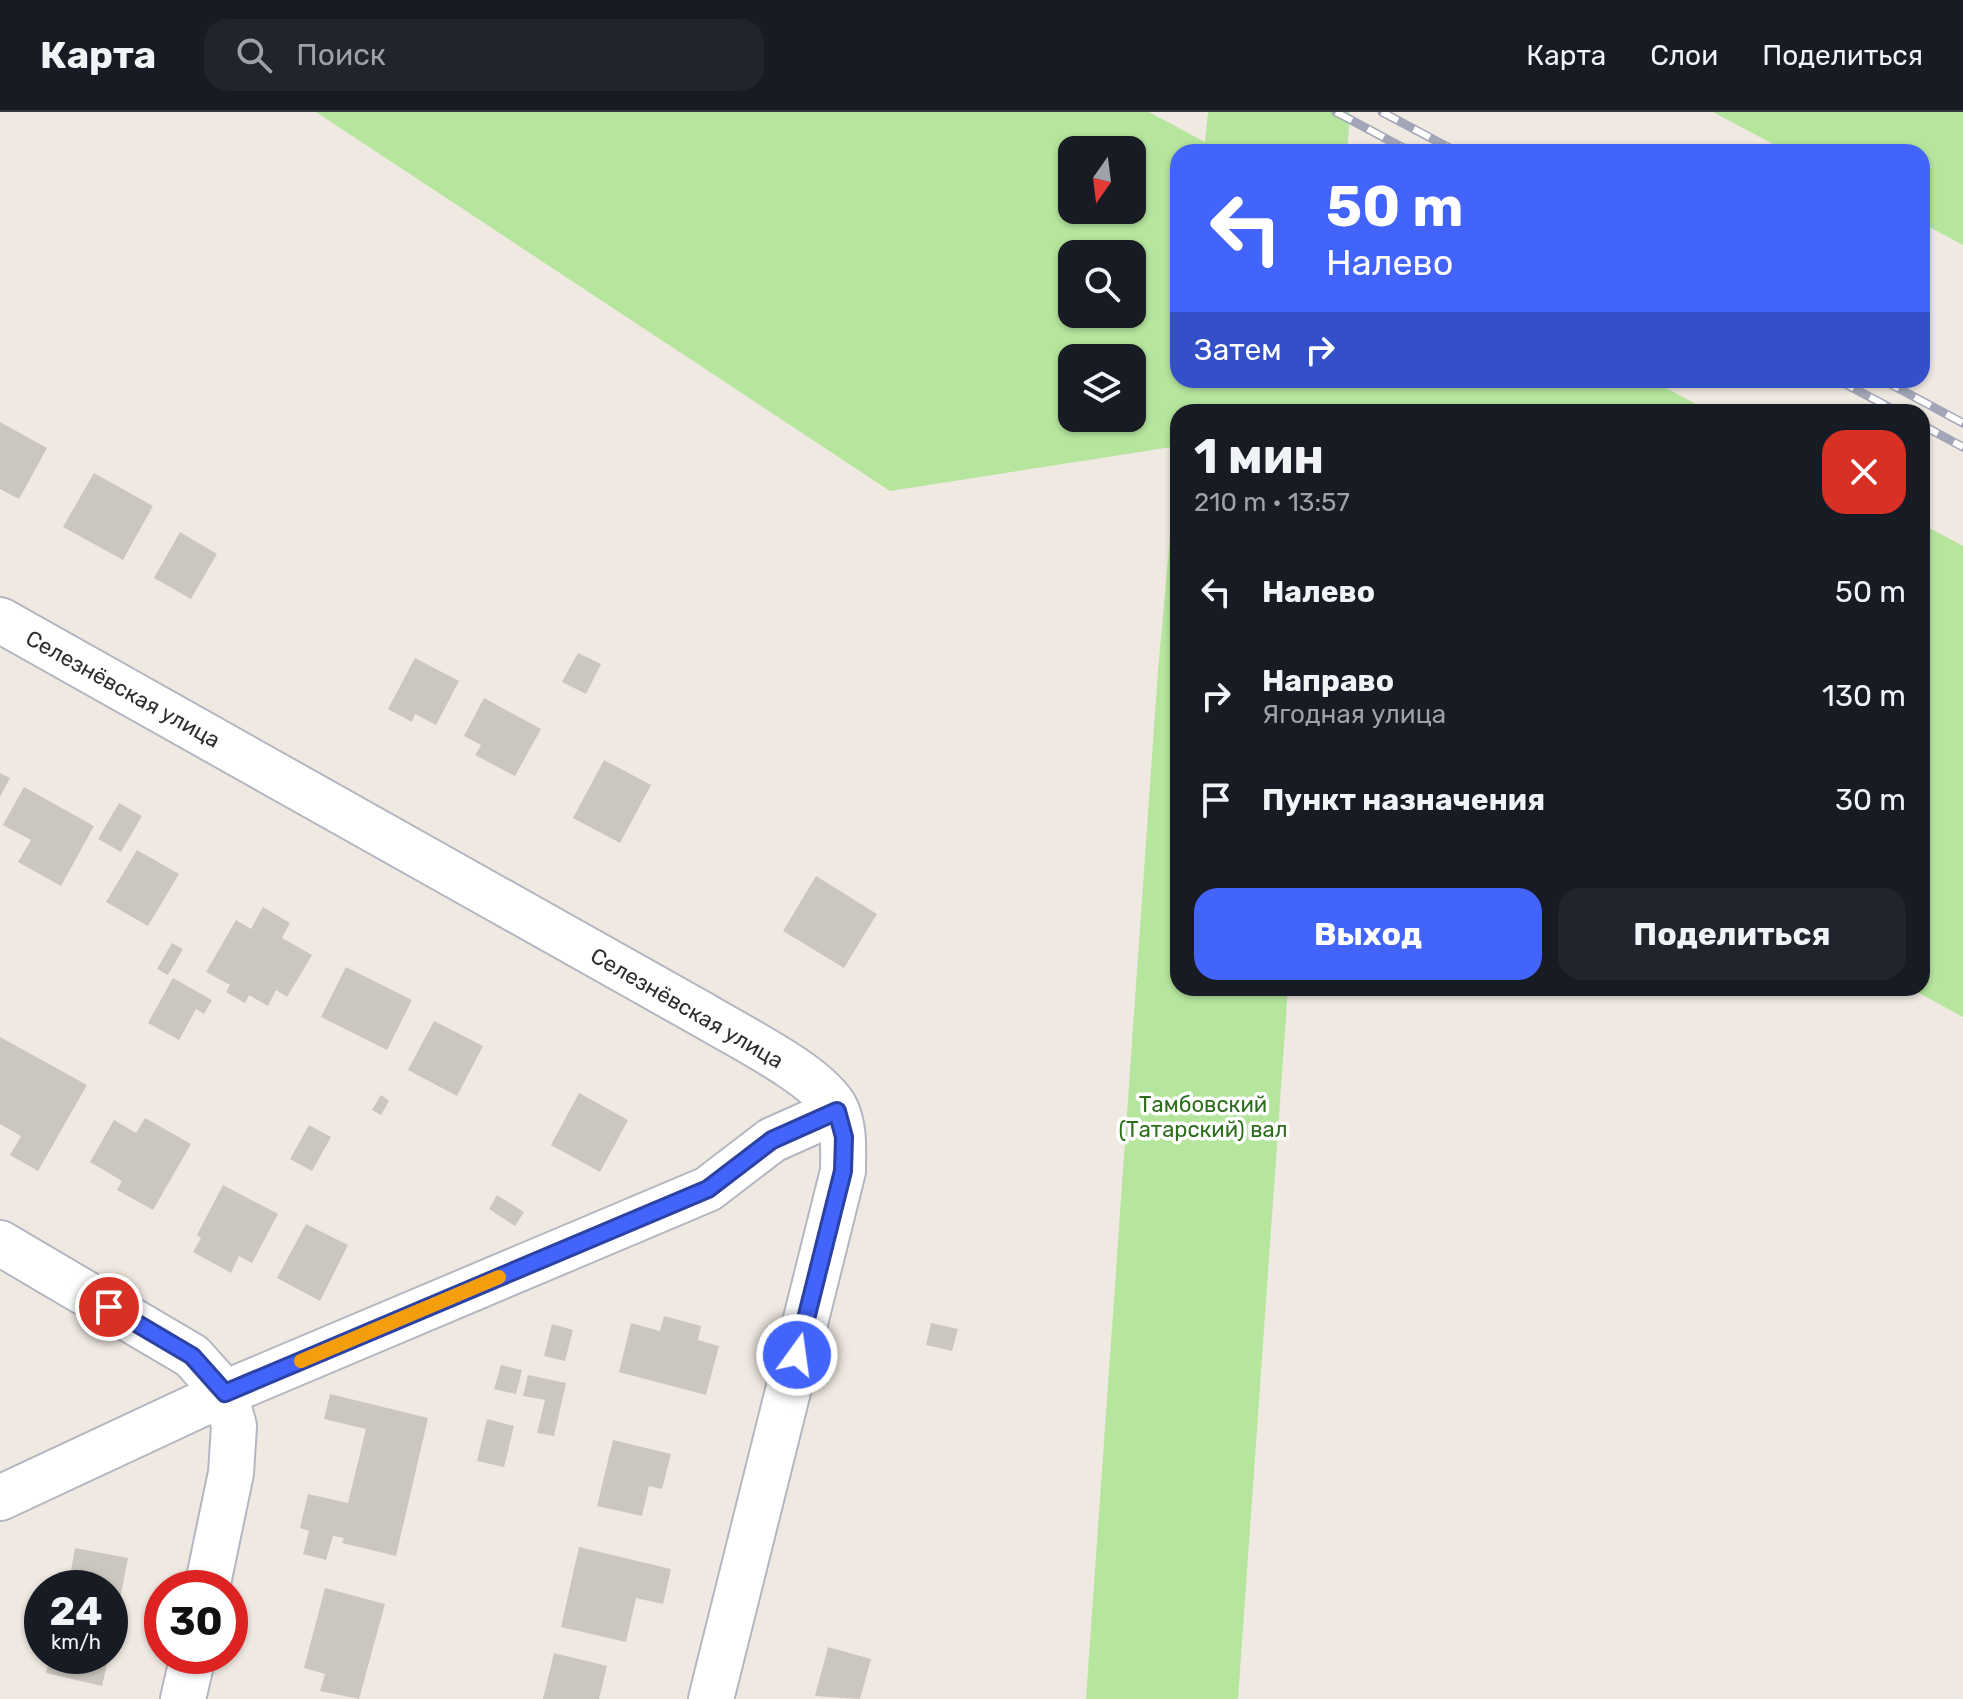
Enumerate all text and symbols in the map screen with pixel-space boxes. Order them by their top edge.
search box [204,19,764,91]
text: Карта [40,32,156,78]
icon: search [232,33,276,77]
text: Поиск [296,37,386,73]
text: Карта [1526,39,1606,72]
text: Слои [1650,39,1718,72]
text: Поделиться [1762,39,1923,72]
north arrow [1058,136,1146,224]
map controls [1058,136,1146,432]
text: 50 m [1326,174,1463,240]
icon: left [1194,176,1298,280]
button: search [1058,240,1146,328]
text: Налево [1326,241,1453,284]
icon: right [1298,328,1342,372]
text: Затем [1194,332,1282,368]
button: layers [1058,344,1146,432]
text: 1 мин [1194,428,1324,485]
button: close [1822,430,1906,514]
text: 210 m · 13:57 [1194,487,1350,518]
icon: left [1194,570,1238,614]
text: Налево [1262,574,1375,610]
text: 50 m [1835,574,1906,610]
street label: Селезнёвская улица [21,624,225,754]
text: Направо [1262,663,1394,699]
icon: right [1194,674,1238,718]
text: 130 m [1822,678,1906,714]
text: Ягодная улица [1262,699,1446,730]
icon: arrive [1194,778,1238,822]
text: Пункт назначения [1262,782,1545,818]
text: 30 m [1835,782,1906,818]
button: Выход [1194,888,1542,980]
button: Поделиться [1558,888,1906,980]
street label: Селезнёвская улица [586,942,788,1074]
park label: Тамбовский (Татарский) вал [1119,1091,1287,1143]
pin [75,1273,143,1341]
icon: arrive [87,1285,131,1329]
position arrow [755,1313,839,1397]
speed limit sign: 30 [144,1570,248,1674]
text: 24 [49,1588,103,1635]
text: km/h [51,1630,101,1654]

